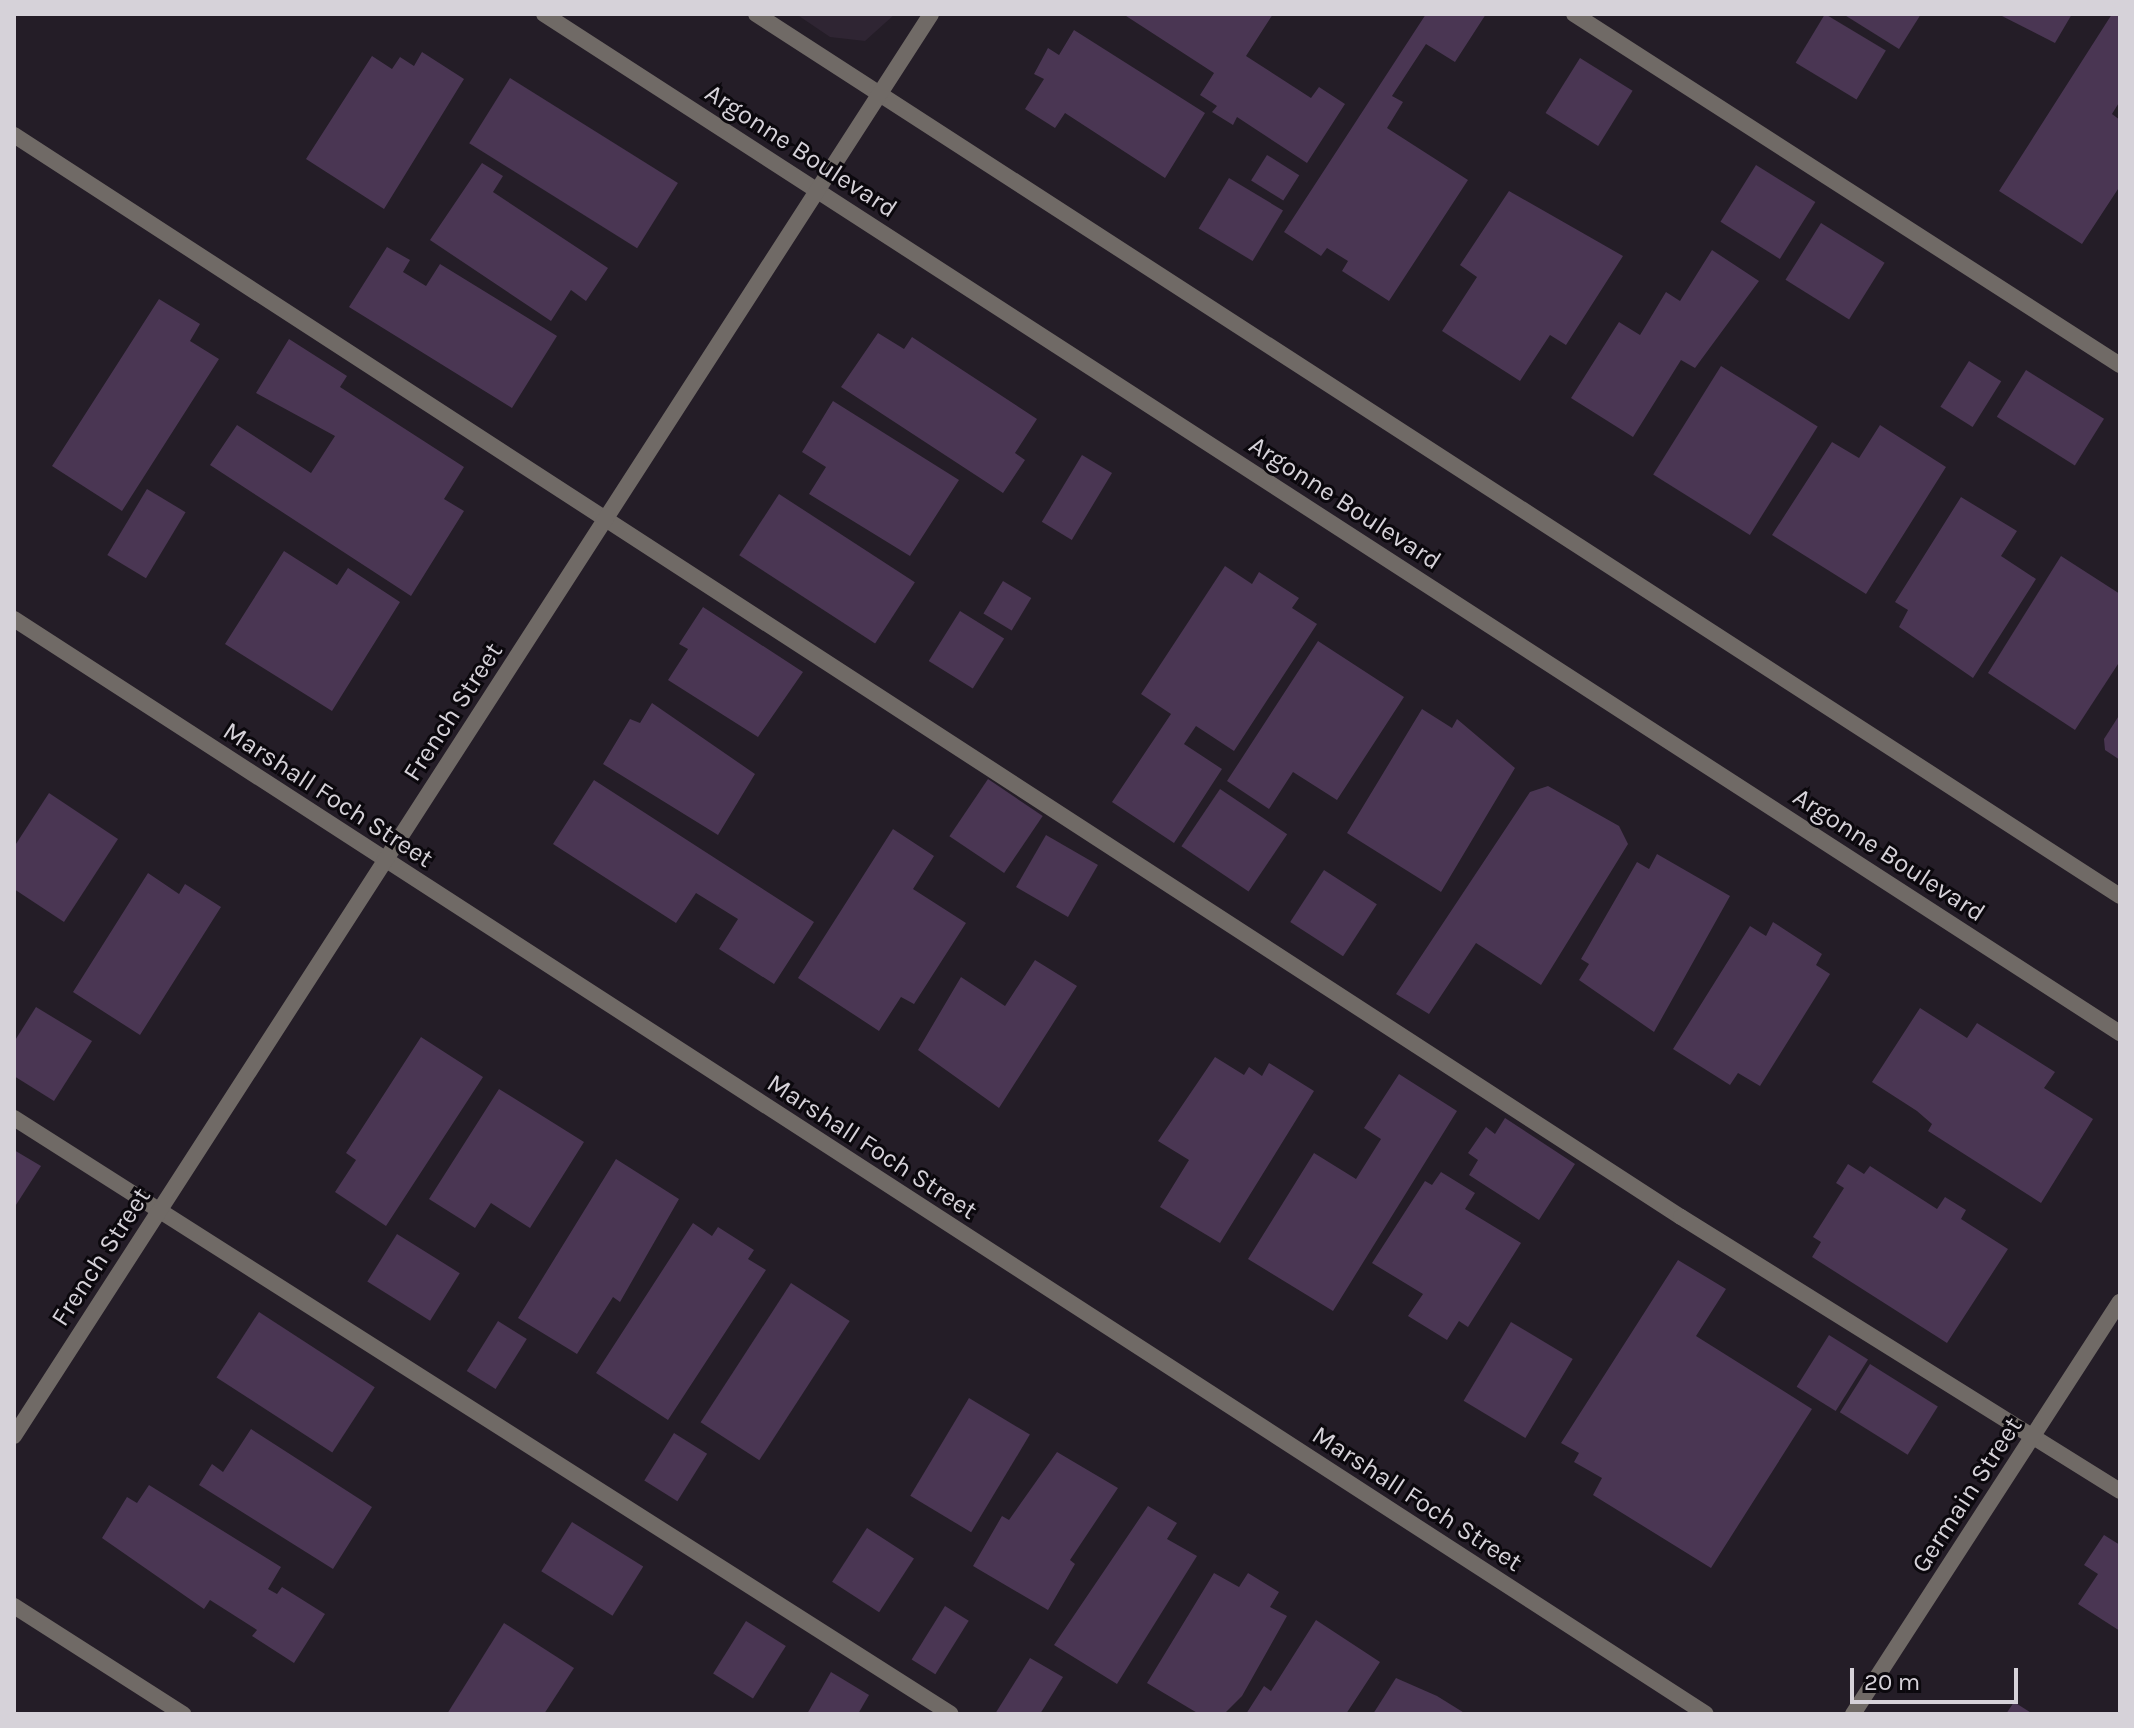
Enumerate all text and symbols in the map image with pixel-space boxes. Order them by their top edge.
street label: Argonne Boulevard [699,77,903,225]
street label: Argonne Boulevard [1243,429,1447,577]
street label: French Street [397,637,509,787]
street label: Marshall Foch Street [217,715,439,875]
street label: Argonne Boulevard [1787,781,1991,929]
street label: Marshall Foch Street [761,1067,983,1227]
street label: French Street [45,1182,157,1332]
street label: Germain Street [1905,1411,2029,1579]
street label: Marshall Foch Street [1306,1419,1528,1579]
scale bar [1854,1652,2022,1702]
text: 20 m [1864,1668,1920,1696]

